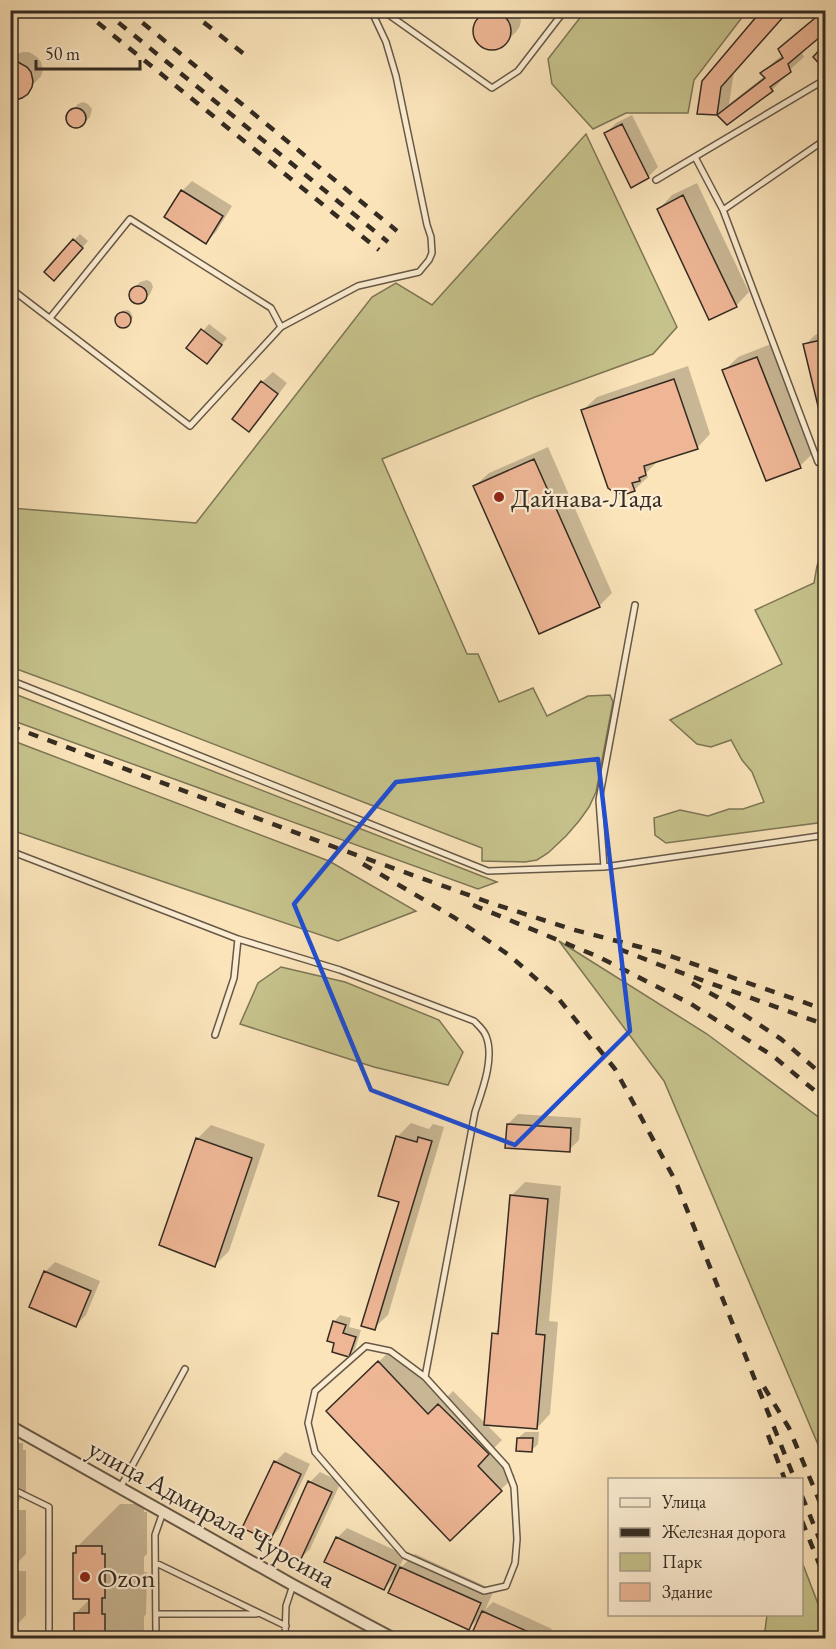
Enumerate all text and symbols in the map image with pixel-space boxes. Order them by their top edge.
scale bar [36,33,140,71]
text: 50 m [45,42,80,65]
place label: Дайнава-Лада [511,480,663,515]
marker: Дайнава-Лада [492,490,506,504]
street label: улица Адмирала Чурсина [82,1430,342,1596]
legend [608,1478,803,1616]
text: Улица [661,1490,707,1513]
text: Железная дорога [661,1520,787,1543]
text: Парк [662,1550,702,1573]
place label: Ozon [97,1560,155,1595]
marker: Ozon [78,1570,92,1584]
text: Здание [662,1580,712,1603]

